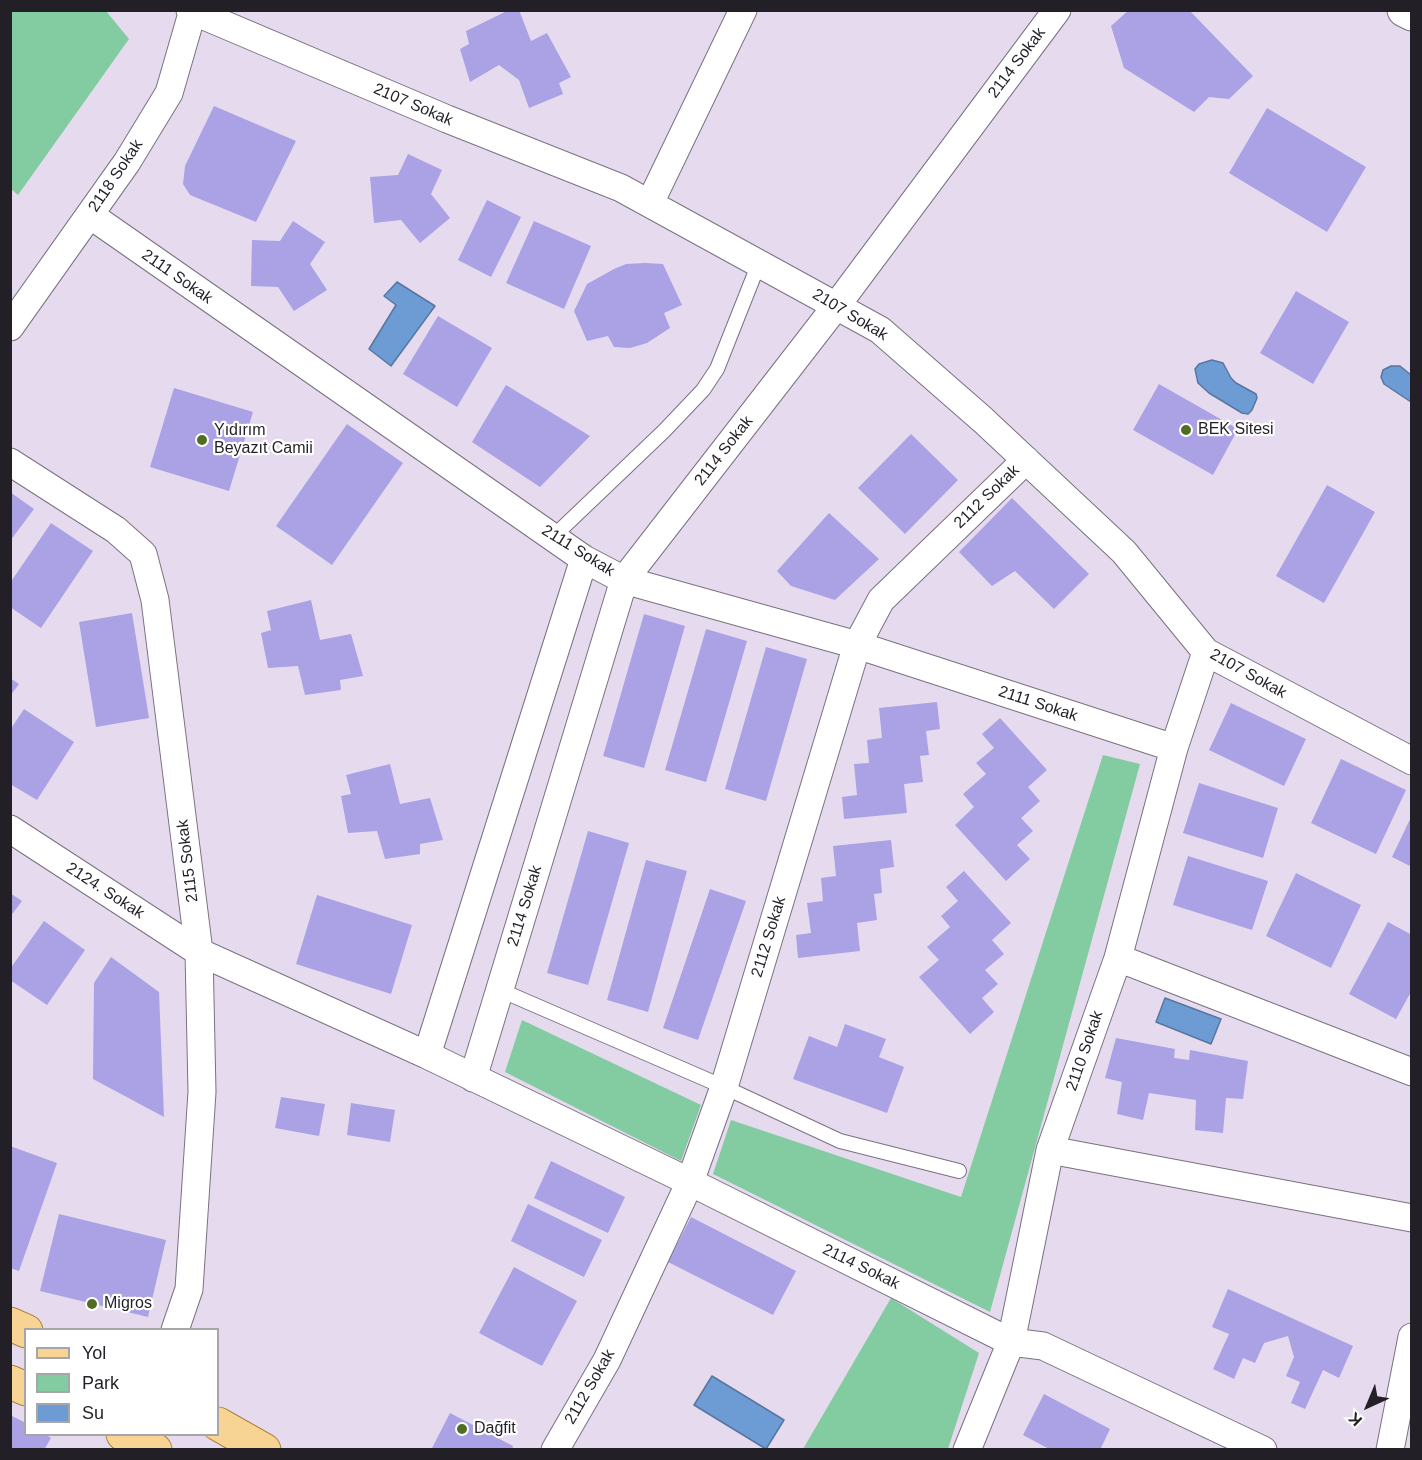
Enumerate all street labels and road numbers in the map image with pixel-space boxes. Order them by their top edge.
street label: 2114 Sokak [984,24,1050,102]
street label: 2107 Sokak [370,80,456,130]
street label: 2118 Sokak [85,136,147,216]
street label: 2111 Sokak [138,246,216,308]
street label: 2107 Sokak [809,285,891,345]
street label: 2114 Sokak [691,412,757,490]
street label: 2112 Sokak [950,461,1024,533]
street label: 2111 Sokak [538,521,618,581]
street label: 2107 Sokak [1206,645,1290,703]
street label: 2111 Sokak [996,682,1080,726]
street label: 2115 Sokak [173,818,203,904]
street label: 2124. Sokak [62,859,148,923]
street label: 2114 Sokak [504,863,546,949]
street label: 2112 Sokak [748,894,790,980]
street label: 2110 Sokak [1062,1008,1108,1094]
street label: 2114 Sokak [819,1240,903,1294]
street label: 2112 Sokak [561,1346,619,1428]

